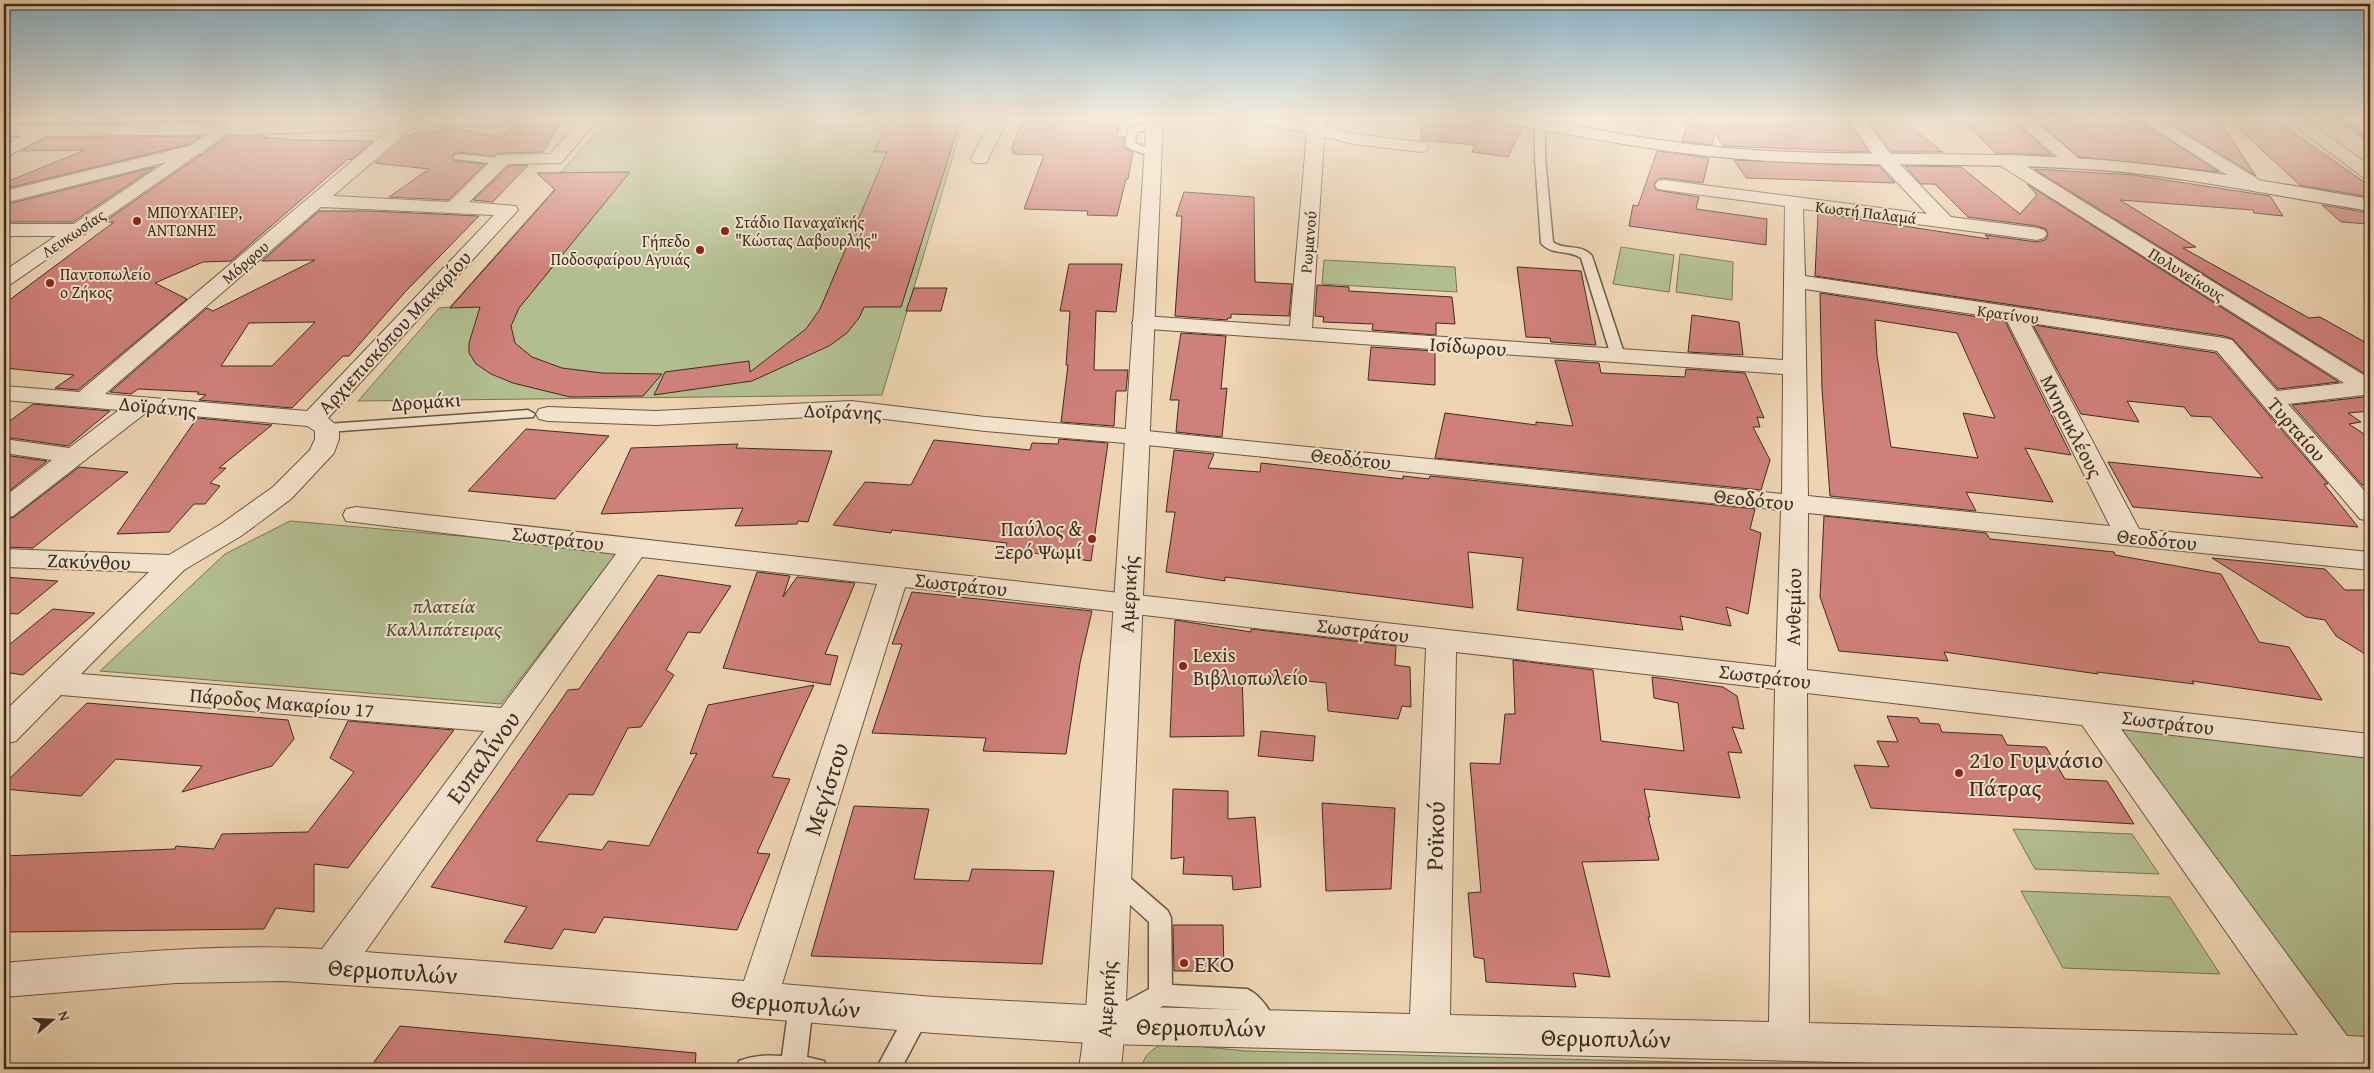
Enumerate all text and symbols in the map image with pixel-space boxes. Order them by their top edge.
street label: Κωστή Παλαμά [1814,194,1918,230]
place label: ΜΠΟΥΧΑΓΙΕΡ, ΑΝΤΩΝΗΣ [147,200,242,242]
street label: Λευκωσίας [36,203,110,263]
place label: Στάδιο Παναχαϊκής "Κώστας Δαβουρλής" [735,210,878,252]
street label: Ρωμανού [1293,210,1323,274]
marker: ΜΠΟΥΧΑΓΙΕΡ, ΑΝΤΩΝΗΣ [131,215,143,227]
marker: Στάδιο Παναχαϊκής "Κώστας Δαβουρλής" [719,225,731,237]
place label: Γήπεδο Ποδοσφαίρου Αγυιάς [551,229,690,271]
street label: Μόρφου [216,235,274,289]
street label: Πολυνείκους [2144,241,2230,307]
street label: Αρχιεπισκόπου Μακαρίου [310,244,478,420]
marker: Γήπεδο Ποδοσφαίρου Αγυιάς [694,244,706,256]
place label: Παντοπωλείο ο Ζήκος [60,262,151,304]
marker: Παντοπωλείο ο Ζήκος [44,277,56,289]
street label: Κρατίνου [1976,298,2040,330]
street label: Ισίδωρου [1429,329,1507,363]
street label: Μνησικλέους [2034,369,2111,483]
street label: Δρομάκι [390,384,462,418]
street label: Δοϊράνης [118,388,199,424]
street label: Τυρταίου [2261,390,2333,468]
street label: Δοϊράνης [803,395,883,427]
street label: Θεοδότου [1310,439,1392,477]
street label: Θεοδότου [1713,480,1795,518]
place label: Παύλος & Ξερό Ψωμί [995,514,1082,566]
street label: Σωστράτου [510,518,606,558]
street label: Θεοδότου [2116,520,2198,558]
marker: Παύλος & Ξερό Ψωμί [1086,533,1098,545]
street label: Ζακύνθου [47,545,131,577]
street label: Αμερικής [1111,554,1145,633]
street label: Σωστράτου [913,565,1009,603]
street label: Ανθεμίου [1778,568,1808,646]
park label: πλατεία Καλλιπάτειρας [385,591,503,643]
street label: Σωστράτου [1315,610,1411,650]
place label: Lexis Βιβλιοπωλείο [1193,640,1308,692]
street label: Σωστράτου [1717,656,1813,696]
marker: Lexis Βιβλιοπωλείο [1177,660,1189,672]
street label: Πάροδος Μακαρίου 17 [189,680,375,724]
street label: Σωστράτου [2120,702,2216,742]
street label: Ευπαλίνου [437,703,529,811]
street label: Μεγίστου [795,738,857,840]
place label: 21ο Γυμνάσιο Πάτρας [1969,742,2103,805]
marker: 21ο Γυμνάσιο Πάτρας [1953,767,1965,779]
street label: Ροϊκού [1416,801,1454,871]
place label: EKO [1194,946,1234,981]
street label: Θερμοπυλών [327,949,459,993]
marker: EKO [1178,957,1190,969]
street label: Αμερικής [1089,959,1123,1039]
street label: Θερμοπυλών [730,981,862,1027]
north arrow [28,996,78,1046]
text: N [53,1008,75,1024]
street label: Θερμοπυλών [1136,1008,1266,1046]
street label: Θερμοπυλών [1541,1019,1671,1057]

